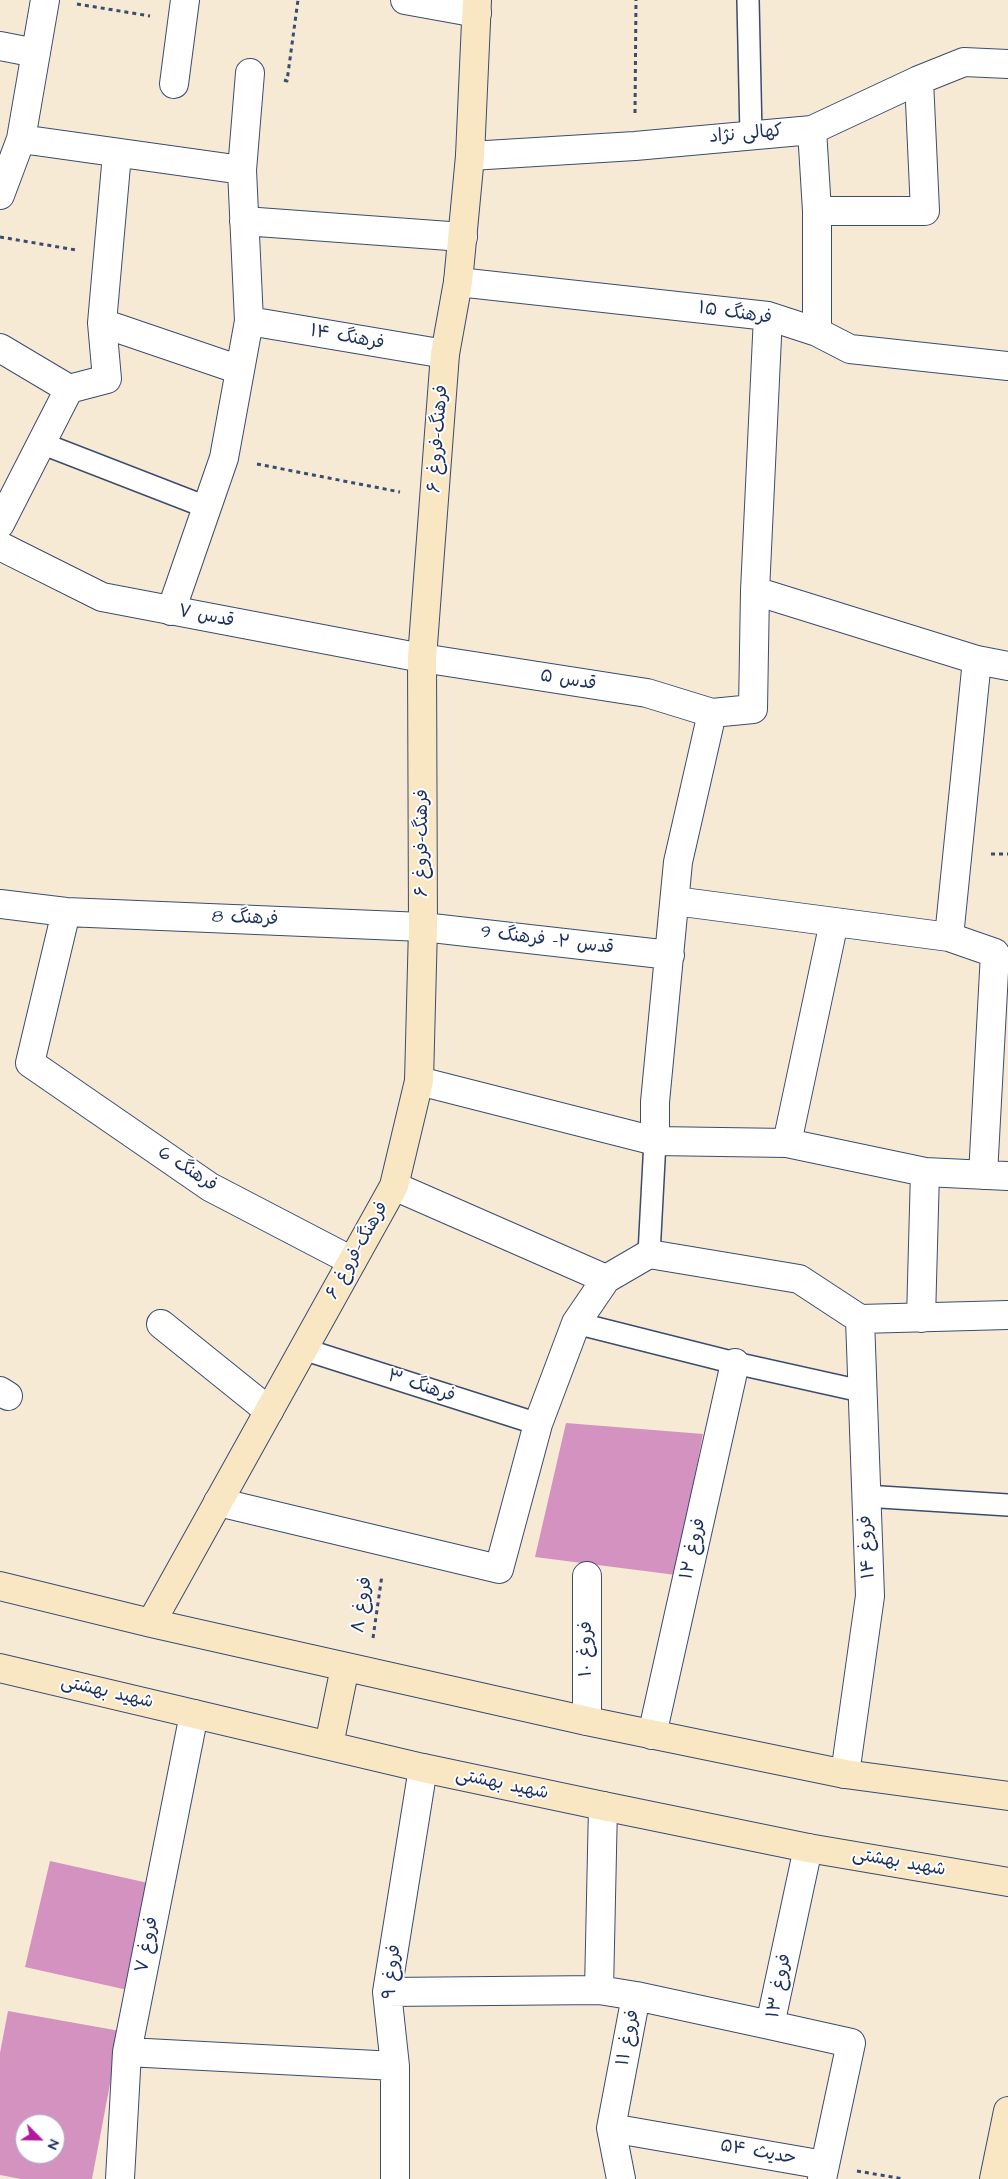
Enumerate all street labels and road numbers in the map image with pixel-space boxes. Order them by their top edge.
street label: کهالی نژاد [708,121,784,149]
street label: فرهنگ ۱۵ [697,298,773,330]
street label: فرهنگ ۱۴ [308,321,386,355]
street label: فرهنگ-فروغ ۶ [424,384,454,494]
street label: قدس ۷ [176,601,236,633]
street label: قدس ۵ [538,666,598,696]
street label: فرهنگ-فروغ ۶ [412,789,434,897]
street label: فرهنگ 8 [211,907,279,931]
street label: قدس ۲- فرهنگ 9 [479,922,615,960]
street label: فرهنگ 6 [153,1143,221,1197]
street label: فرهنگ-فروغ ۶ [322,1199,394,1303]
street label: فرهنگ ۳ [384,1366,458,1408]
street label: فروغ ۱۴ [856,1515,880,1579]
street label: فروغ ۱۲ [676,1516,712,1582]
street label: فروغ ۸ [348,1576,378,1634]
street label: فروغ ۱۰ [576,1621,598,1677]
street label: شهید بهشتی [59,1672,155,1714]
street label: شهید بهشتی [454,1765,550,1805]
street label: شهید بهشتی [851,1844,947,1882]
street label: فروغ ۷ [132,1915,164,1975]
street label: فروغ ۹ [379,1943,407,2001]
street label: فروغ ۱۳ [763,1952,797,2020]
street label: فروغ ۱۱ [613,2008,645,2068]
street label: حدیث ۵۴ [718,2136,798,2170]

